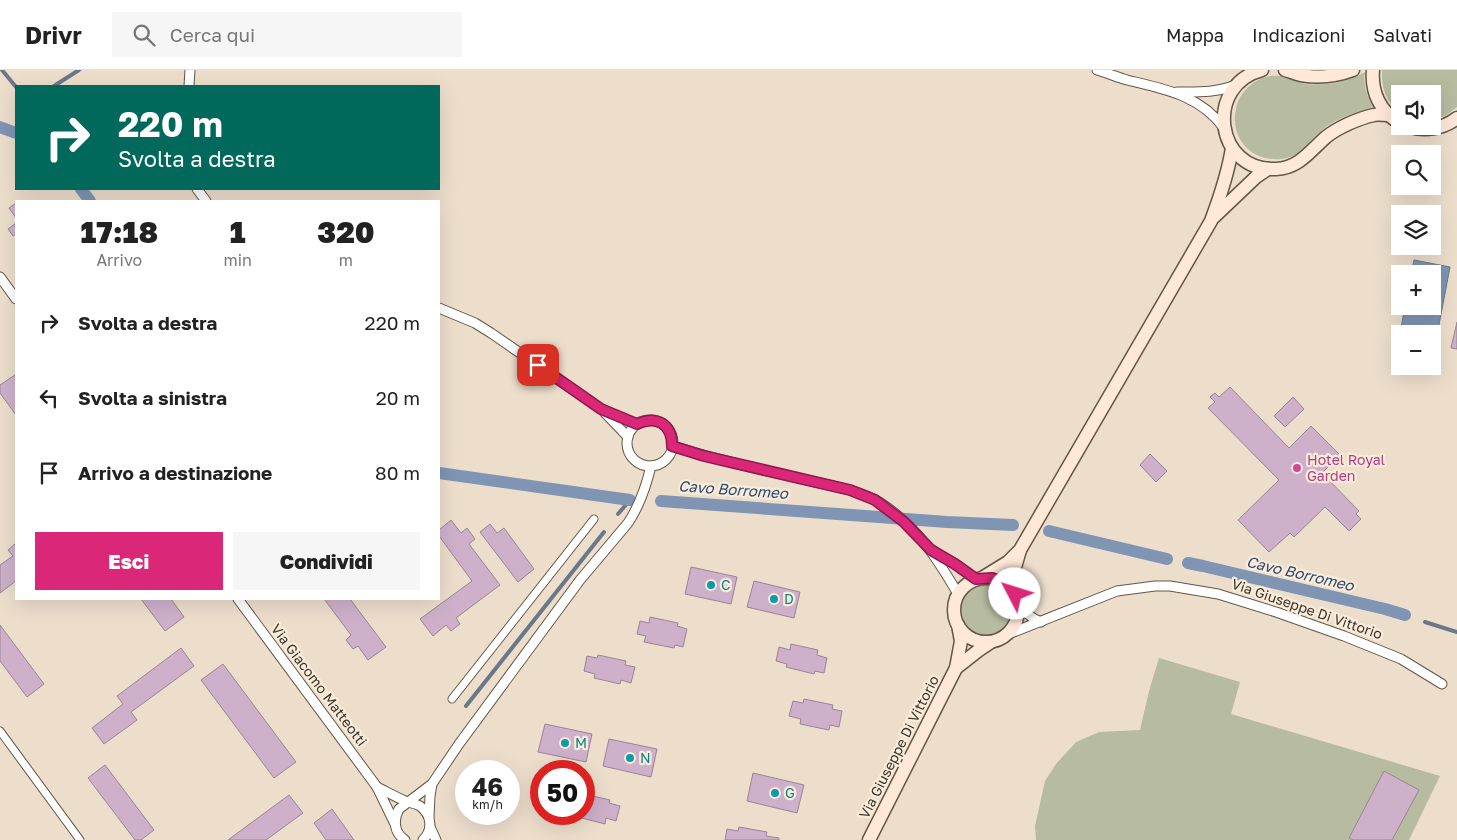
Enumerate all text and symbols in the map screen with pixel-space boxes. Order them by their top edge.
search box [112,12,462,57]
text: Drivr [25,20,82,49]
icon: search [130,21,158,49]
text: Cerca qui [170,23,255,46]
text: Mappa [1166,24,1224,46]
text: Indicazioni [1252,24,1345,46]
text: Salvati [1373,24,1432,46]
map controls [1391,85,1441,375]
button: sound [1391,85,1441,135]
text: 220 m [118,103,223,145]
icon: right [35,105,100,170]
text: Svolta a destra [118,145,276,172]
button: search [1391,145,1441,195]
button: layers [1391,205,1441,255]
text: 17:18 [80,214,158,250]
text: 1 [230,214,246,250]
text: 320 [317,214,375,250]
text: Arrivo [96,250,142,270]
text: min [224,250,252,270]
text: m [339,250,353,270]
button: + [1391,265,1441,315]
icon: right [35,309,63,337]
text: Svolta a destra [78,311,217,334]
text: 220 m [365,311,420,334]
button: − [1391,325,1441,375]
pin [517,344,559,386]
icon: arrive [524,351,552,379]
icon: left [35,384,63,412]
text: Svolta a sinistra [78,386,227,409]
text: 20 m [376,386,420,409]
place label: Hotel Royal Garden [1307,451,1385,484]
icon: arrive [35,459,63,487]
text: Arrivo a destinazione [78,461,272,484]
text: 80 m [375,461,420,484]
marker: Hotel Royal Garden [1291,462,1303,474]
water label: Cavo Borromeo [678,476,789,502]
button: Esci [35,532,223,590]
button: Condividi [233,532,420,590]
water label: Cavo Borromeo [1245,552,1357,594]
position arrow [988,567,1040,619]
street label: Via Giuseppe Di Vittorio [1230,575,1385,642]
place label: C [721,576,731,593]
marker: C [705,579,717,591]
place label: D [784,590,794,607]
marker: D [768,593,780,605]
street label: Via Giacomo Matteotti [268,620,371,749]
street label: Via Giuseppe Di Vittorio [855,672,942,821]
place label: M [575,734,587,751]
marker: M [559,737,571,749]
place label: N [640,749,651,766]
marker: N [624,752,636,764]
speed limit sign: 50 [530,760,595,825]
text: 46 [472,771,503,802]
place label: G [785,784,795,801]
marker: G [769,787,781,799]
text: km/h [472,797,503,812]

